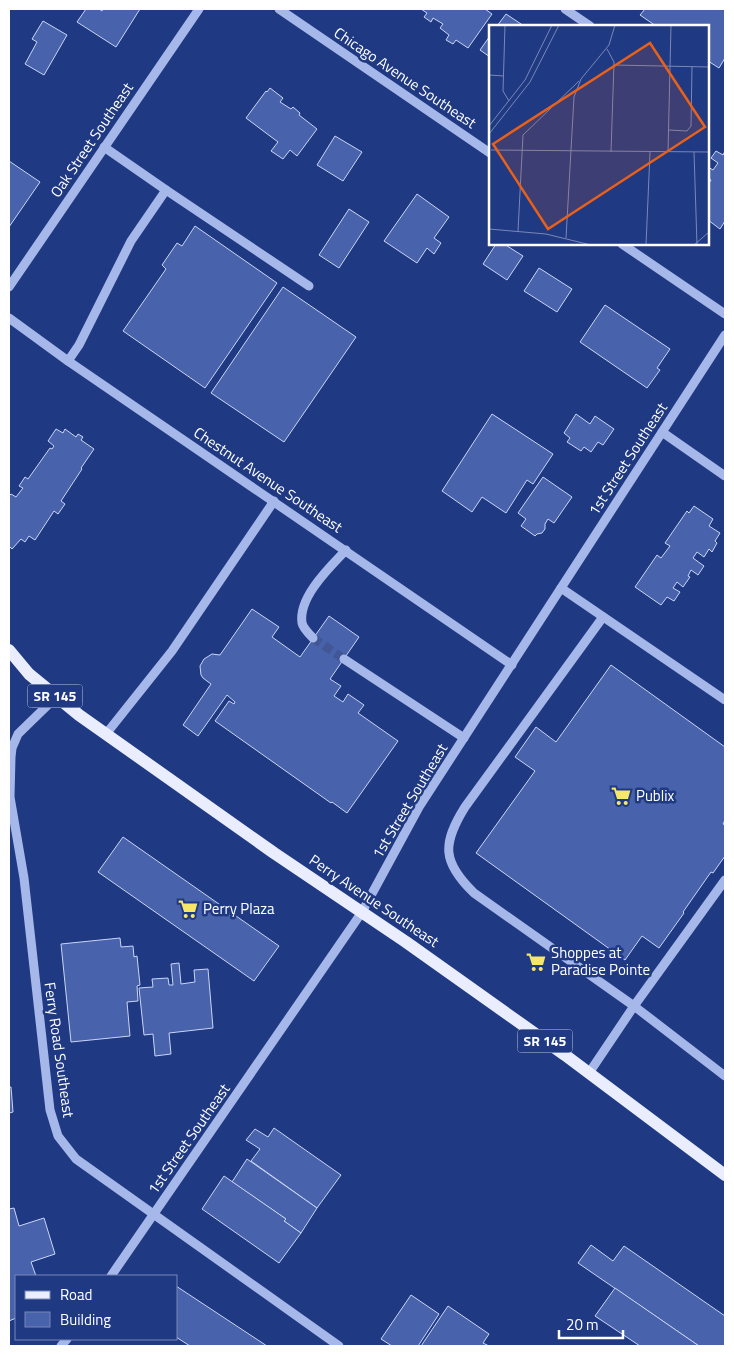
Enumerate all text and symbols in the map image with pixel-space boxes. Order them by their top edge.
street label: Chicago Avenue Southeast [329,21,482,134]
inset map [489,25,709,245]
street label: Oak Street Southeast [44,77,139,202]
street label: 1st Street Southeast [582,397,673,520]
street label: Chestnut Avenue Southeast [189,421,348,539]
road number: SR 145 [28,684,82,708]
street label: 1st Street Southeast [366,738,453,863]
place label: Publix [636,784,675,807]
supermarket icon: Publix [610,785,632,807]
street label: Perry Avenue Southeast [305,848,444,953]
place label: Perry Plaza [203,897,275,920]
supermarket icon: Perry Plaza [177,898,199,920]
place label: Shoppes at Paradise Pointe [551,941,650,981]
supermarket icon: Shoppes at Paradise Pointe [525,951,547,973]
street label: Ferry Road Southeast [39,981,80,1120]
road number: SR 145 [518,1030,572,1052]
street label: 1st Street Southeast [142,1078,236,1199]
legend [15,1275,178,1340]
text: Road [60,1283,92,1306]
text: Building [60,1308,111,1331]
scale bar [559,1308,623,1340]
text: 20 m [566,1313,599,1336]

